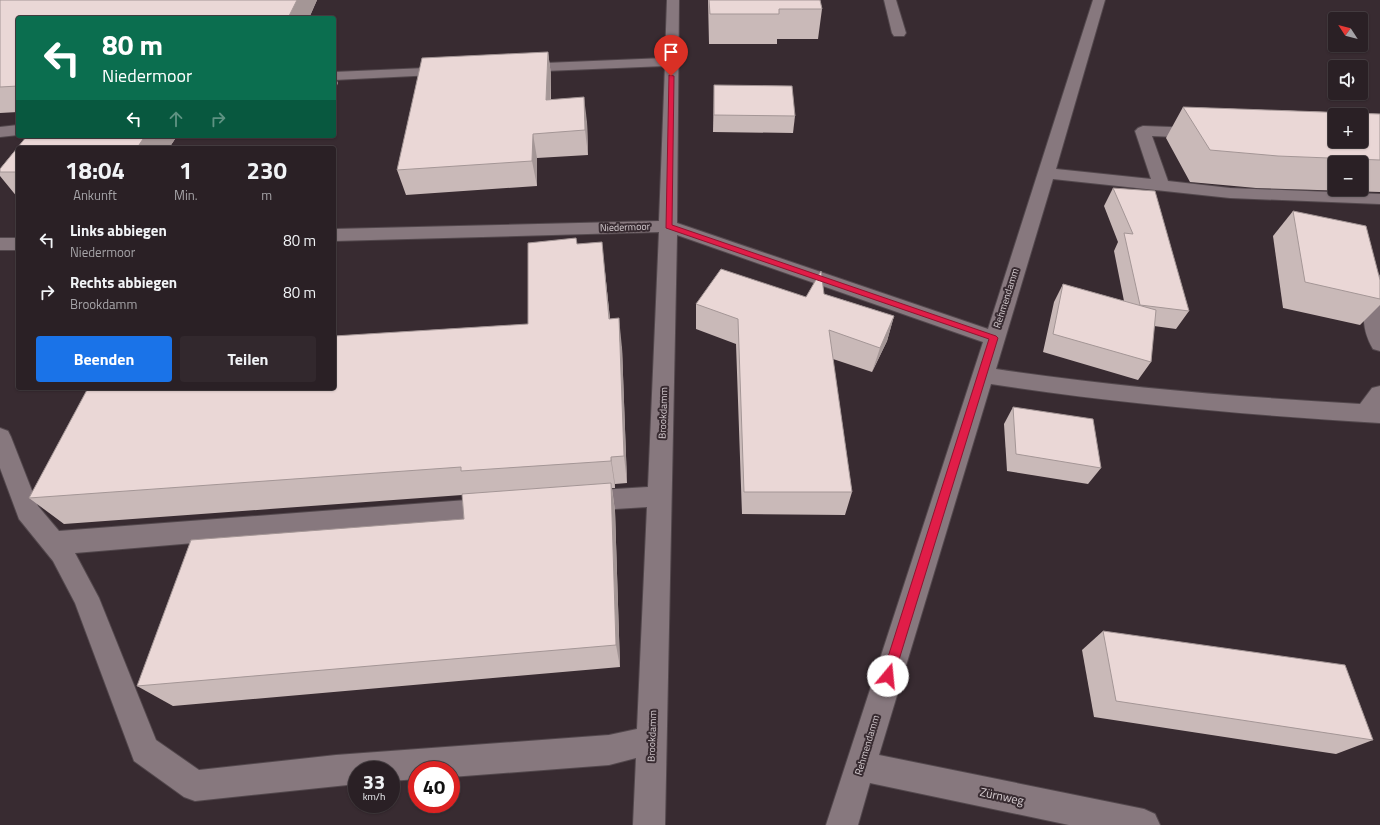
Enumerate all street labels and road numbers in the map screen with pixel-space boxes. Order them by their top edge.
street label: Niedermoor [600,219,651,235]
street label: Rehmendamm [989,266,1023,330]
street label: Brookdamm [655,387,671,439]
street label: Brookdamm [644,710,660,762]
street label: Rehmendamm [851,713,883,777]
street label: Zürnweg [978,782,1026,810]

